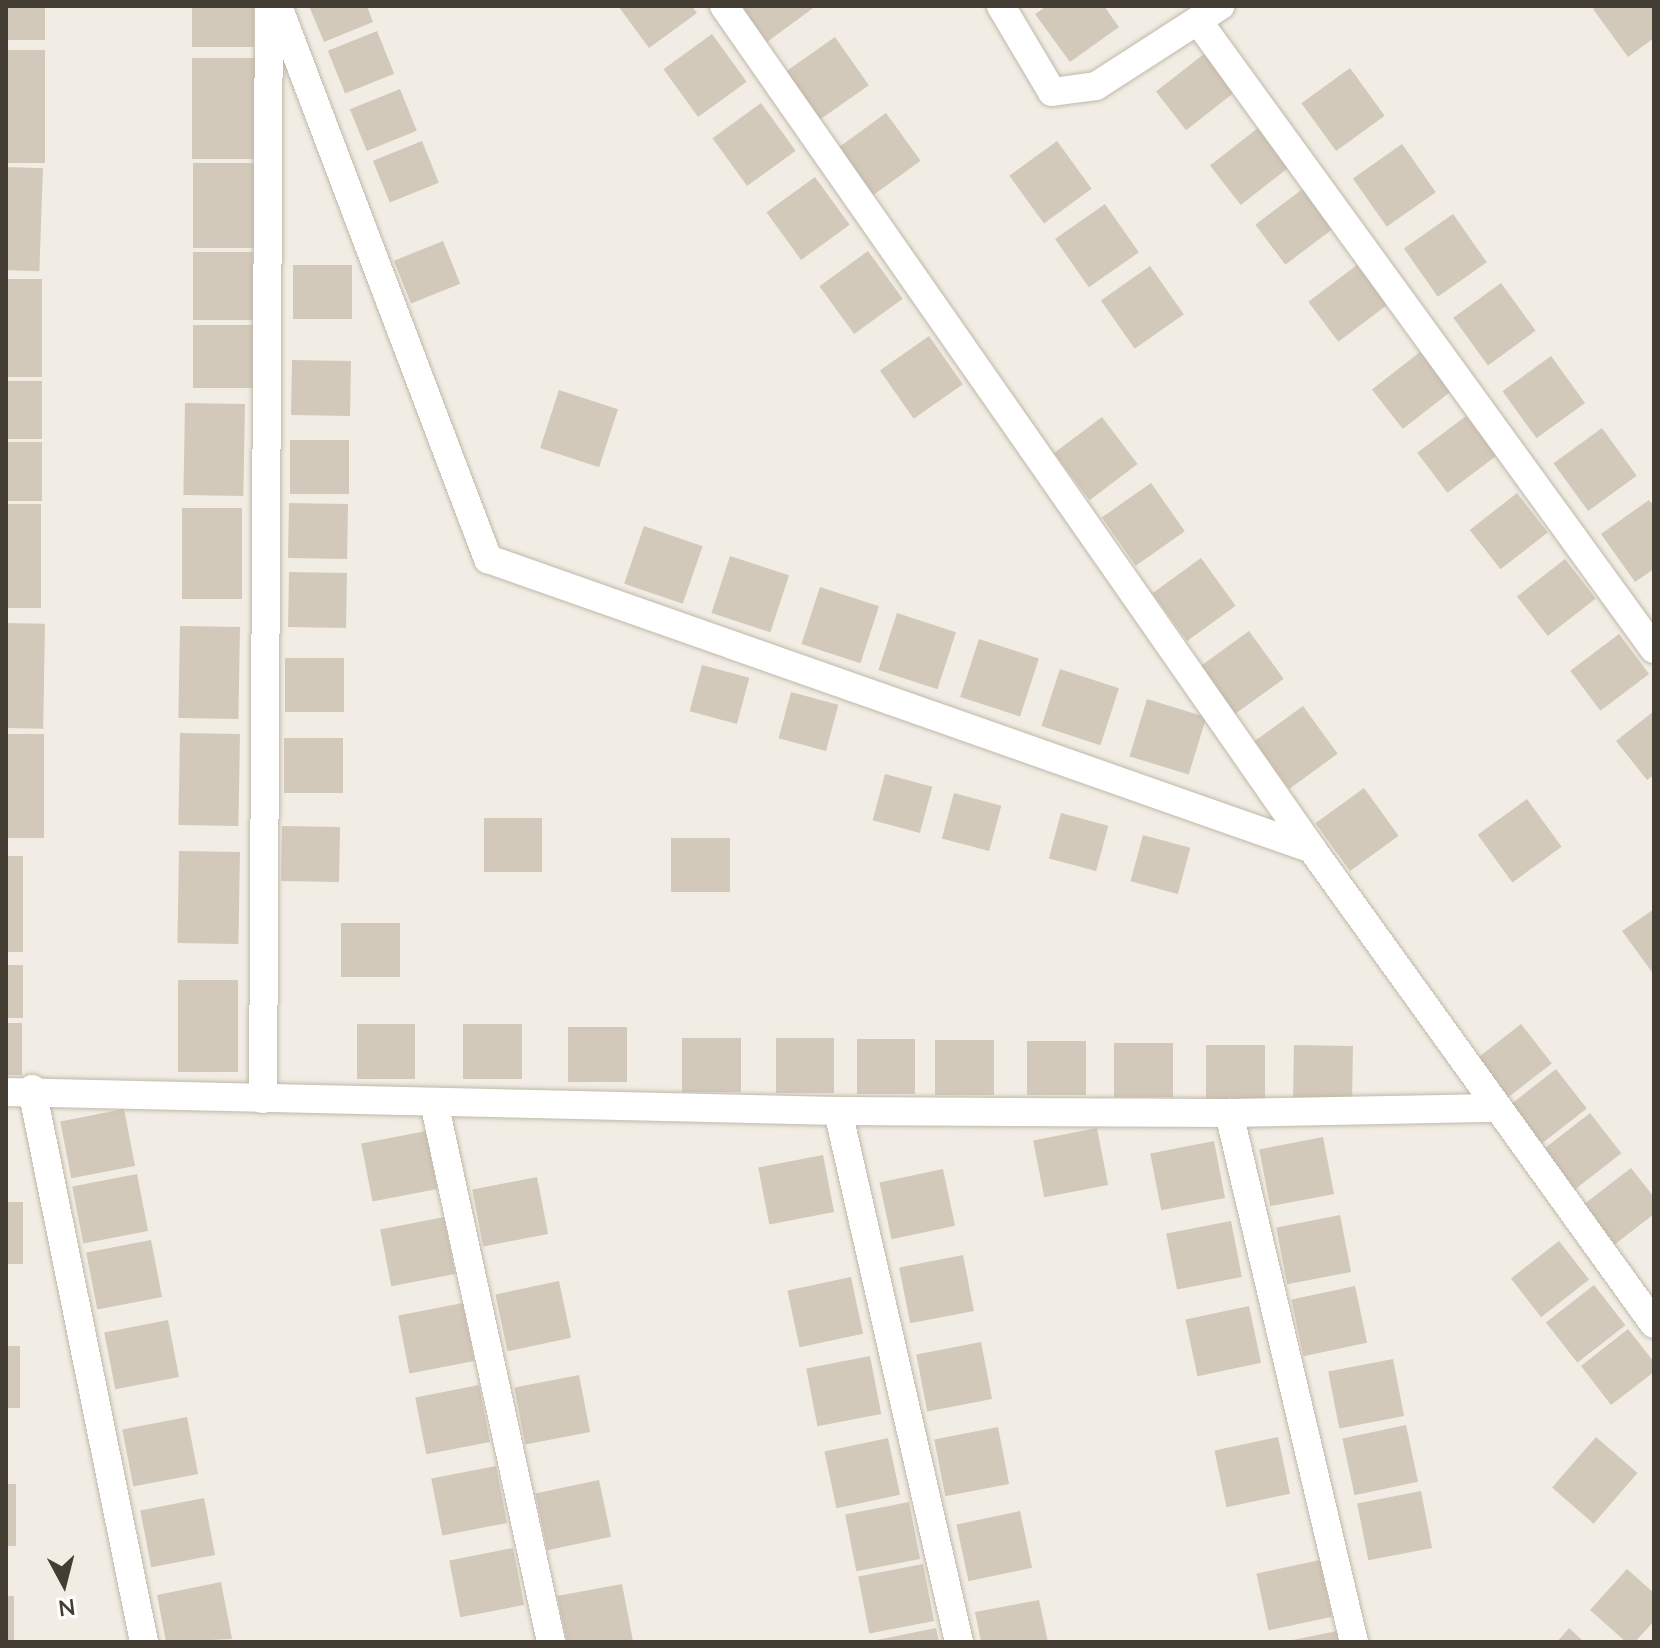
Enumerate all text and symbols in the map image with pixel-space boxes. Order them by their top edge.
north arrow [24,1544,104,1624]
text: N [57,1594,77,1623]

